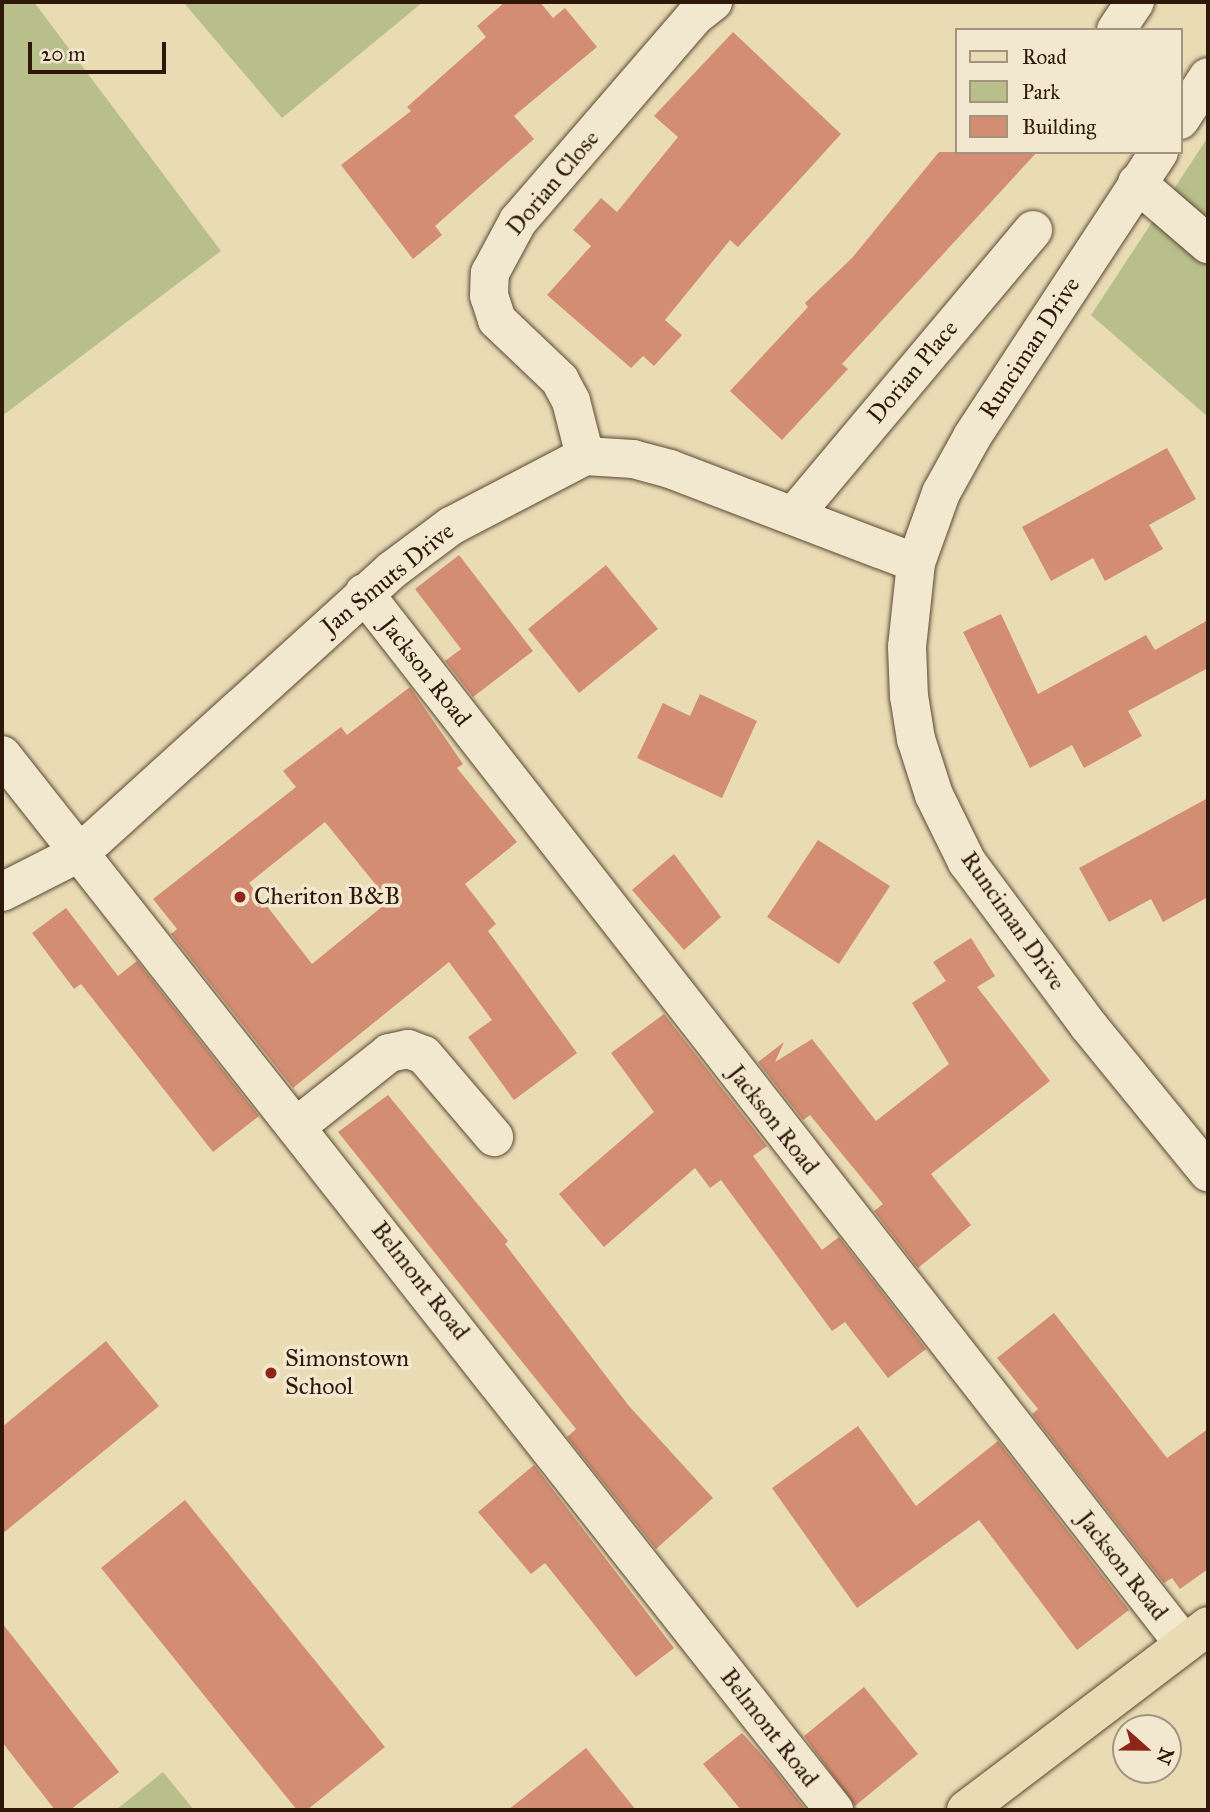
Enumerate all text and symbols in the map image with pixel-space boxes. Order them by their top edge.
scale bar [32,28,170,72]
legend [954,28,1182,154]
text: 20 m [41,41,86,67]
text: Road [1022,44,1067,70]
text: Park [1022,79,1060,105]
text: Building [1022,114,1096,140]
street label: Dorian Close [501,124,605,242]
street label: Runciman Drive [974,272,1086,424]
street label: Dorian Place [862,315,964,429]
street label: Jan Smuts Drive [316,517,460,641]
street label: Jackson Road [373,612,477,732]
street label: Runciman Drive [954,846,1072,996]
place label: Cheriton B&B [254,883,400,911]
marker: Cheriton B&B [232,889,248,905]
street label: Jackson Road [721,1060,825,1180]
street label: Belmont Road [365,1216,475,1346]
place label: Simonstown School [285,1345,409,1401]
marker: Simonstown School [263,1365,279,1381]
street label: Jackson Road [1070,1506,1174,1626]
street label: Belmont Road [714,1663,824,1793]
north arrow [1112,1714,1182,1784]
text: N [1152,1744,1179,1768]

